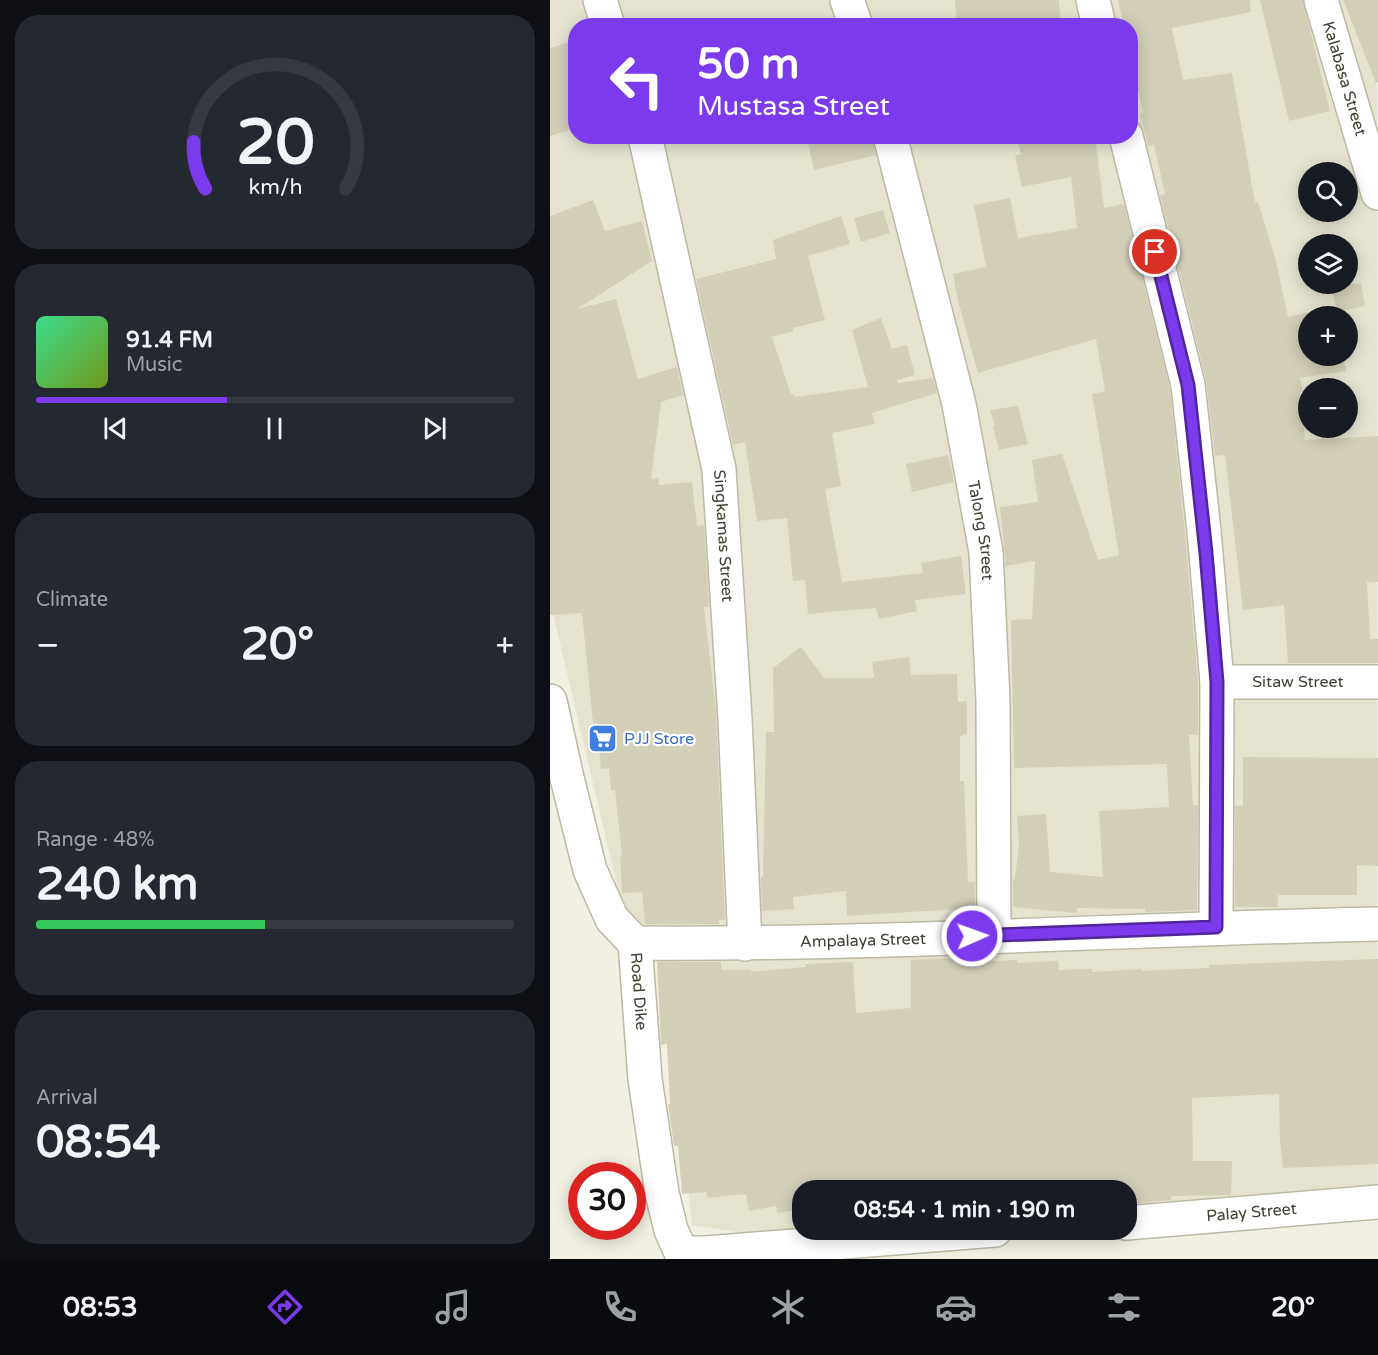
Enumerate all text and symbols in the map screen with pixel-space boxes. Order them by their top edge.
street label: Kalabasa Street [1318,19,1371,138]
text: 50 m [697,39,799,90]
icon: left [598,42,676,120]
text: Mustasa Street [697,90,890,123]
text: 20 [236,106,314,181]
map controls [1298,162,1358,438]
button: search [1298,162,1358,222]
text: km/h [248,174,302,200]
pin [1129,226,1180,277]
button: layers [1298,234,1358,294]
icon: arrive [1138,235,1171,268]
button: + [1298,306,1358,366]
text: 91.4 FM [126,327,213,353]
text: Music [126,353,182,377]
button: − [1298,378,1358,438]
icon: previous [99,412,132,445]
icon: pause [258,412,291,445]
icon: next [418,412,451,445]
street label: Singkamas Street [709,469,737,602]
street label: Talong Street [963,479,997,581]
text: Climate [36,588,108,612]
text: 20° [241,618,314,672]
text: − [36,626,60,665]
text: + [495,626,514,665]
street label: Sitaw Street [1252,672,1344,692]
supermarket icon: PJJ Store [587,723,619,755]
place label: PJJ Store [624,729,694,749]
text: Range · 48% [36,828,155,852]
text: 240 km [36,858,198,912]
position arrow [940,904,1004,968]
street label: Ampalaya Street [800,929,926,952]
street label: Road Dike [626,952,651,1031]
text: Arrival [36,1086,98,1110]
text: 08:54 [36,1116,161,1170]
speed limit sign: 30 [568,1162,646,1240]
text: 08:54 · 1 min · 190 m [854,1197,1075,1223]
street label: Palay Street [1206,1199,1298,1226]
icon: directions [264,1286,306,1328]
icon: music [432,1286,474,1328]
icon: phone [599,1286,641,1328]
icon: climate [767,1286,809,1328]
icon: car [935,1286,977,1328]
icon: filters [1103,1286,1145,1328]
text: 08:53 [63,1291,138,1324]
text: 20° [1271,1291,1315,1324]

